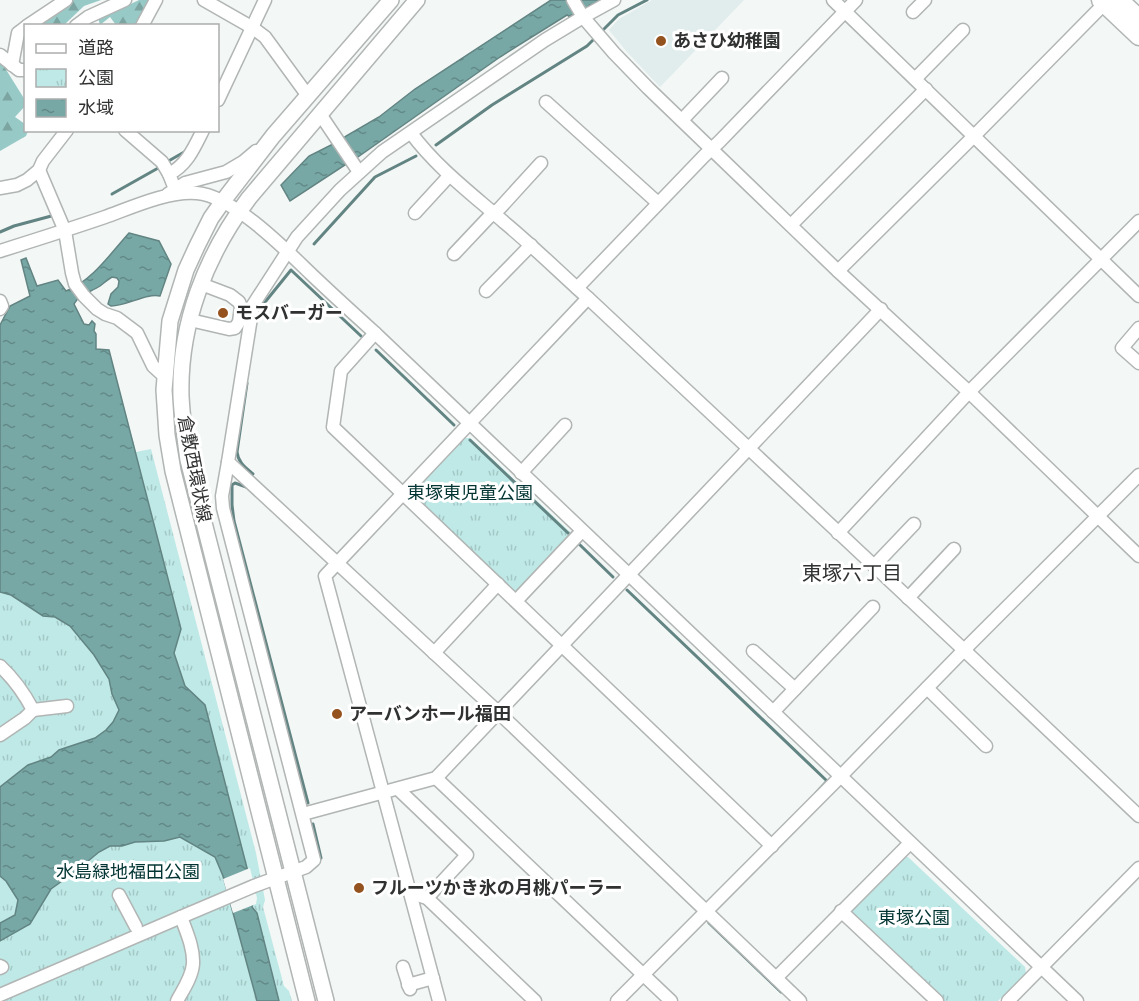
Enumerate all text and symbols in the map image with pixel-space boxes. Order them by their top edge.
legend [24,24,219,132]
place label: あさひ幼稚園 [673,31,781,52]
marker: あさひ幼稚園 [654,34,668,48]
text: 道路 [78,38,114,59]
text: 公園 [78,68,114,89]
text: 水域 [78,98,114,119]
place label: モスバーガー [235,303,343,324]
marker: モスバーガー [216,306,230,320]
street label: 倉敷西環状線 [173,414,215,524]
park label: 東塚東児童公園 [407,483,533,504]
district label: 東塚六丁目 [802,562,902,586]
place label: アーバンホール福田 [349,704,511,725]
marker: アーバンホール福田 [330,707,344,721]
park label: 水島緑地福田公園 [56,862,200,883]
place label: フルーツかき氷の月桃パーラー [371,878,623,899]
marker: フルーツかき氷の月桃パーラー [352,881,366,895]
park label: 東塚公園 [878,908,950,929]

